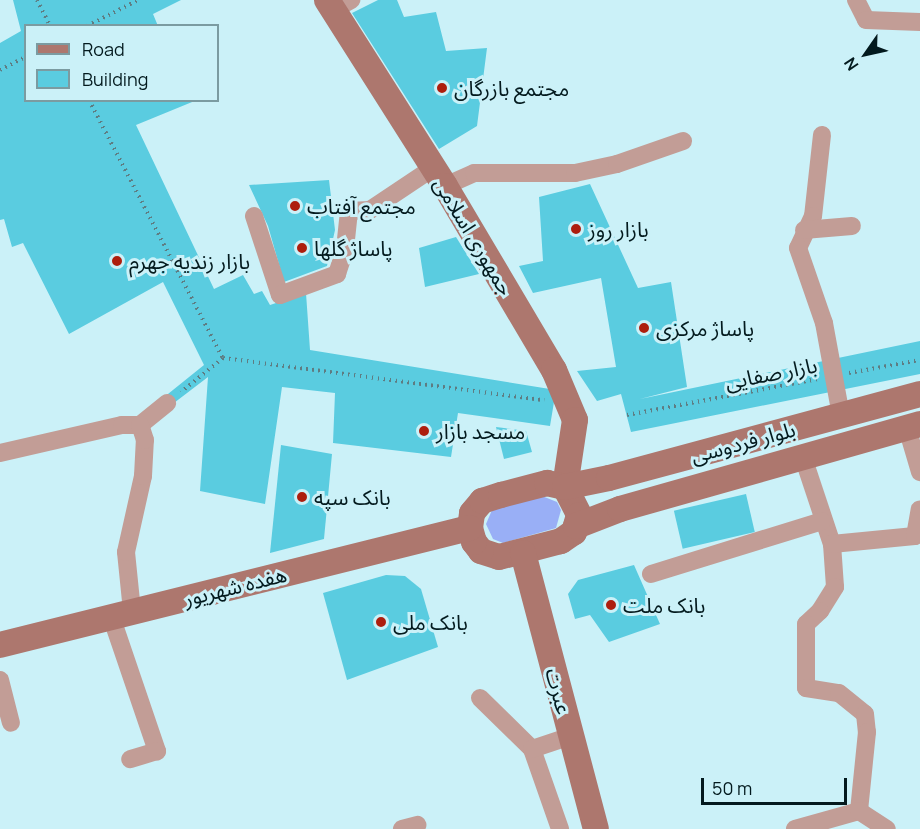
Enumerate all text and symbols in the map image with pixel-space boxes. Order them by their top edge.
legend [24,24,219,102]
north arrow [836,24,896,84]
text: Road [82,37,125,61]
text: N [839,53,863,75]
text: Building [82,67,148,91]
place label: مجتمع بازرگان [454,75,569,101]
marker: مجتمع بازرگان [435,81,449,95]
street label: جمهوری اسلامی [429,172,519,300]
place label: مجتمع آفتاب [307,193,416,219]
marker: مجتمع آفتاب [288,199,302,213]
place label: بازار روز [588,216,649,242]
marker: بازار روز [569,222,583,236]
place label: پاساژ گلها [314,235,393,261]
marker: پاساژ گلها [295,241,309,255]
place label: بازار زندیه جهرم [129,248,250,274]
marker: بازار زندیه جهرم [110,254,124,268]
place label: پاساژ مرکزی [656,315,754,341]
marker: پاساژ مرکزی [637,321,651,335]
street label: بازار صفایی [723,352,819,394]
street label: بلوار فردوسی [688,416,798,468]
place label: مسجد بازار [436,418,525,444]
marker: مسجد بازار [417,424,431,438]
place label: بانک سپه [314,484,391,510]
marker: بانک سپه [295,490,309,504]
street label: هفده شهریور [181,561,289,611]
place label: بانک ملت [623,592,705,618]
marker: بانک ملت [604,598,618,612]
place label: بانک ملی [393,609,468,635]
marker: بانک ملی [374,615,388,629]
street label: عبرت [541,665,577,717]
scale bar [704,766,850,804]
text: 50 m [712,776,752,800]

